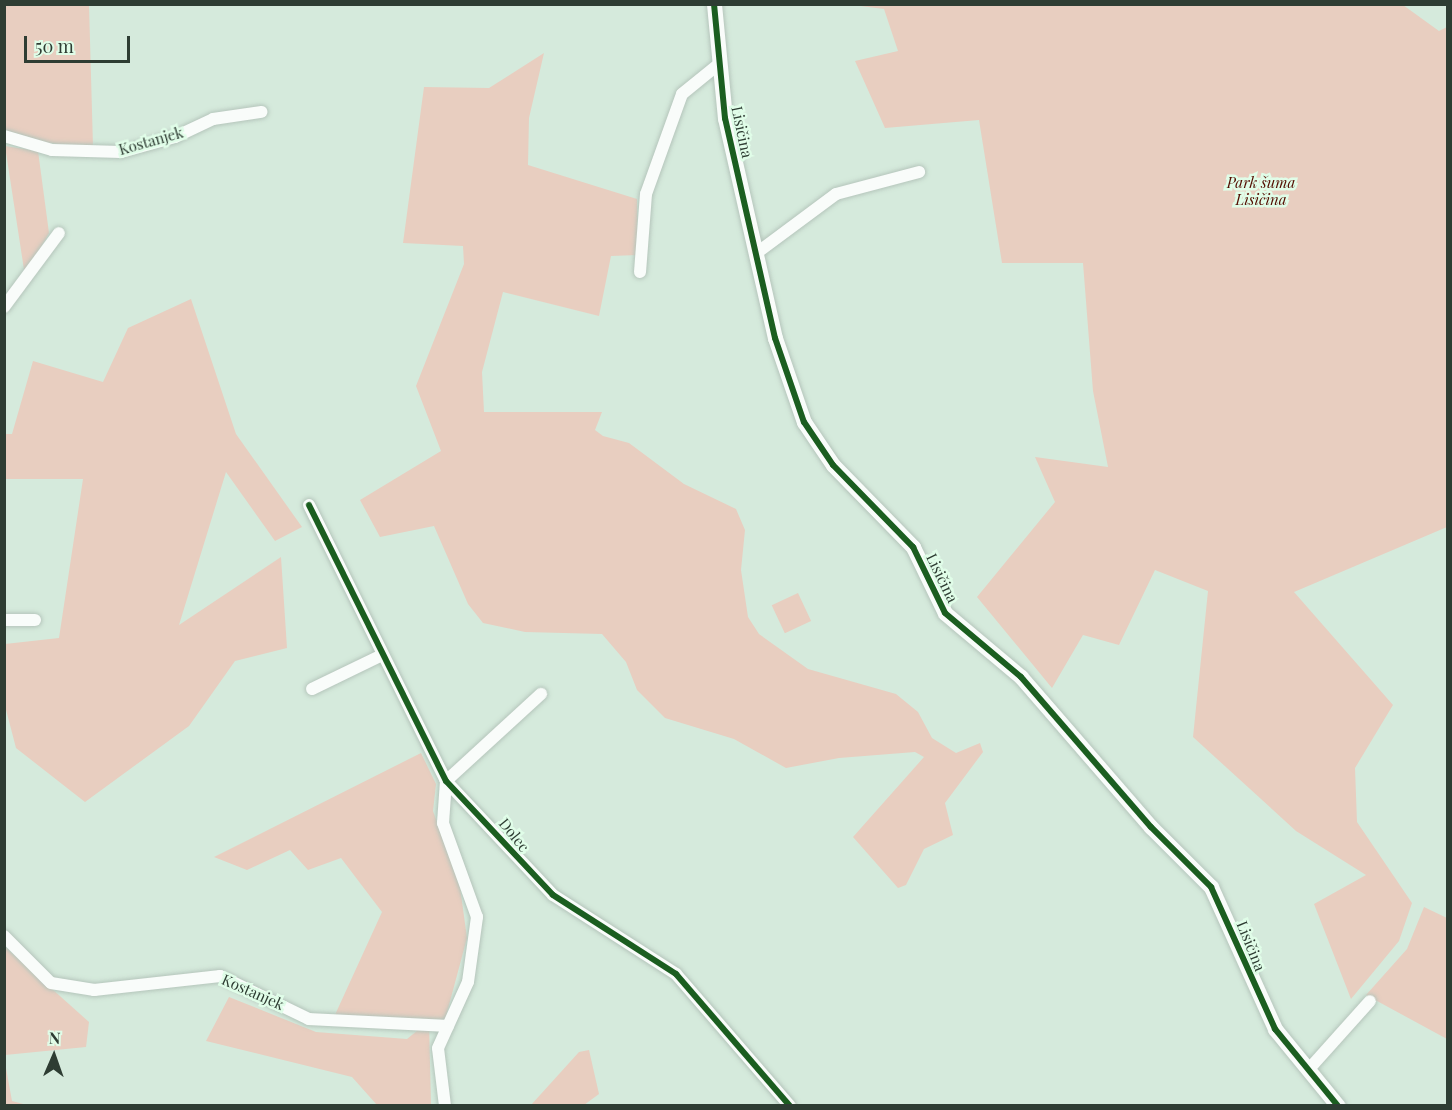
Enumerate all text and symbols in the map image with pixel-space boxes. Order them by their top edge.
scale bar [27,24,134,62]
text: 50 m [35,34,74,58]
street label: Lisičina [728,104,756,160]
street label: Kostanjek [117,123,185,159]
park label: Park šuma Lisičina [1227,173,1295,208]
street label: Lisičina [922,550,962,606]
street label: Dolec [495,815,533,855]
street label: Lisičina [1233,918,1269,974]
street label: Kostanjek [219,970,287,1014]
north arrow [24,1026,84,1086]
text: N [49,1027,61,1048]

